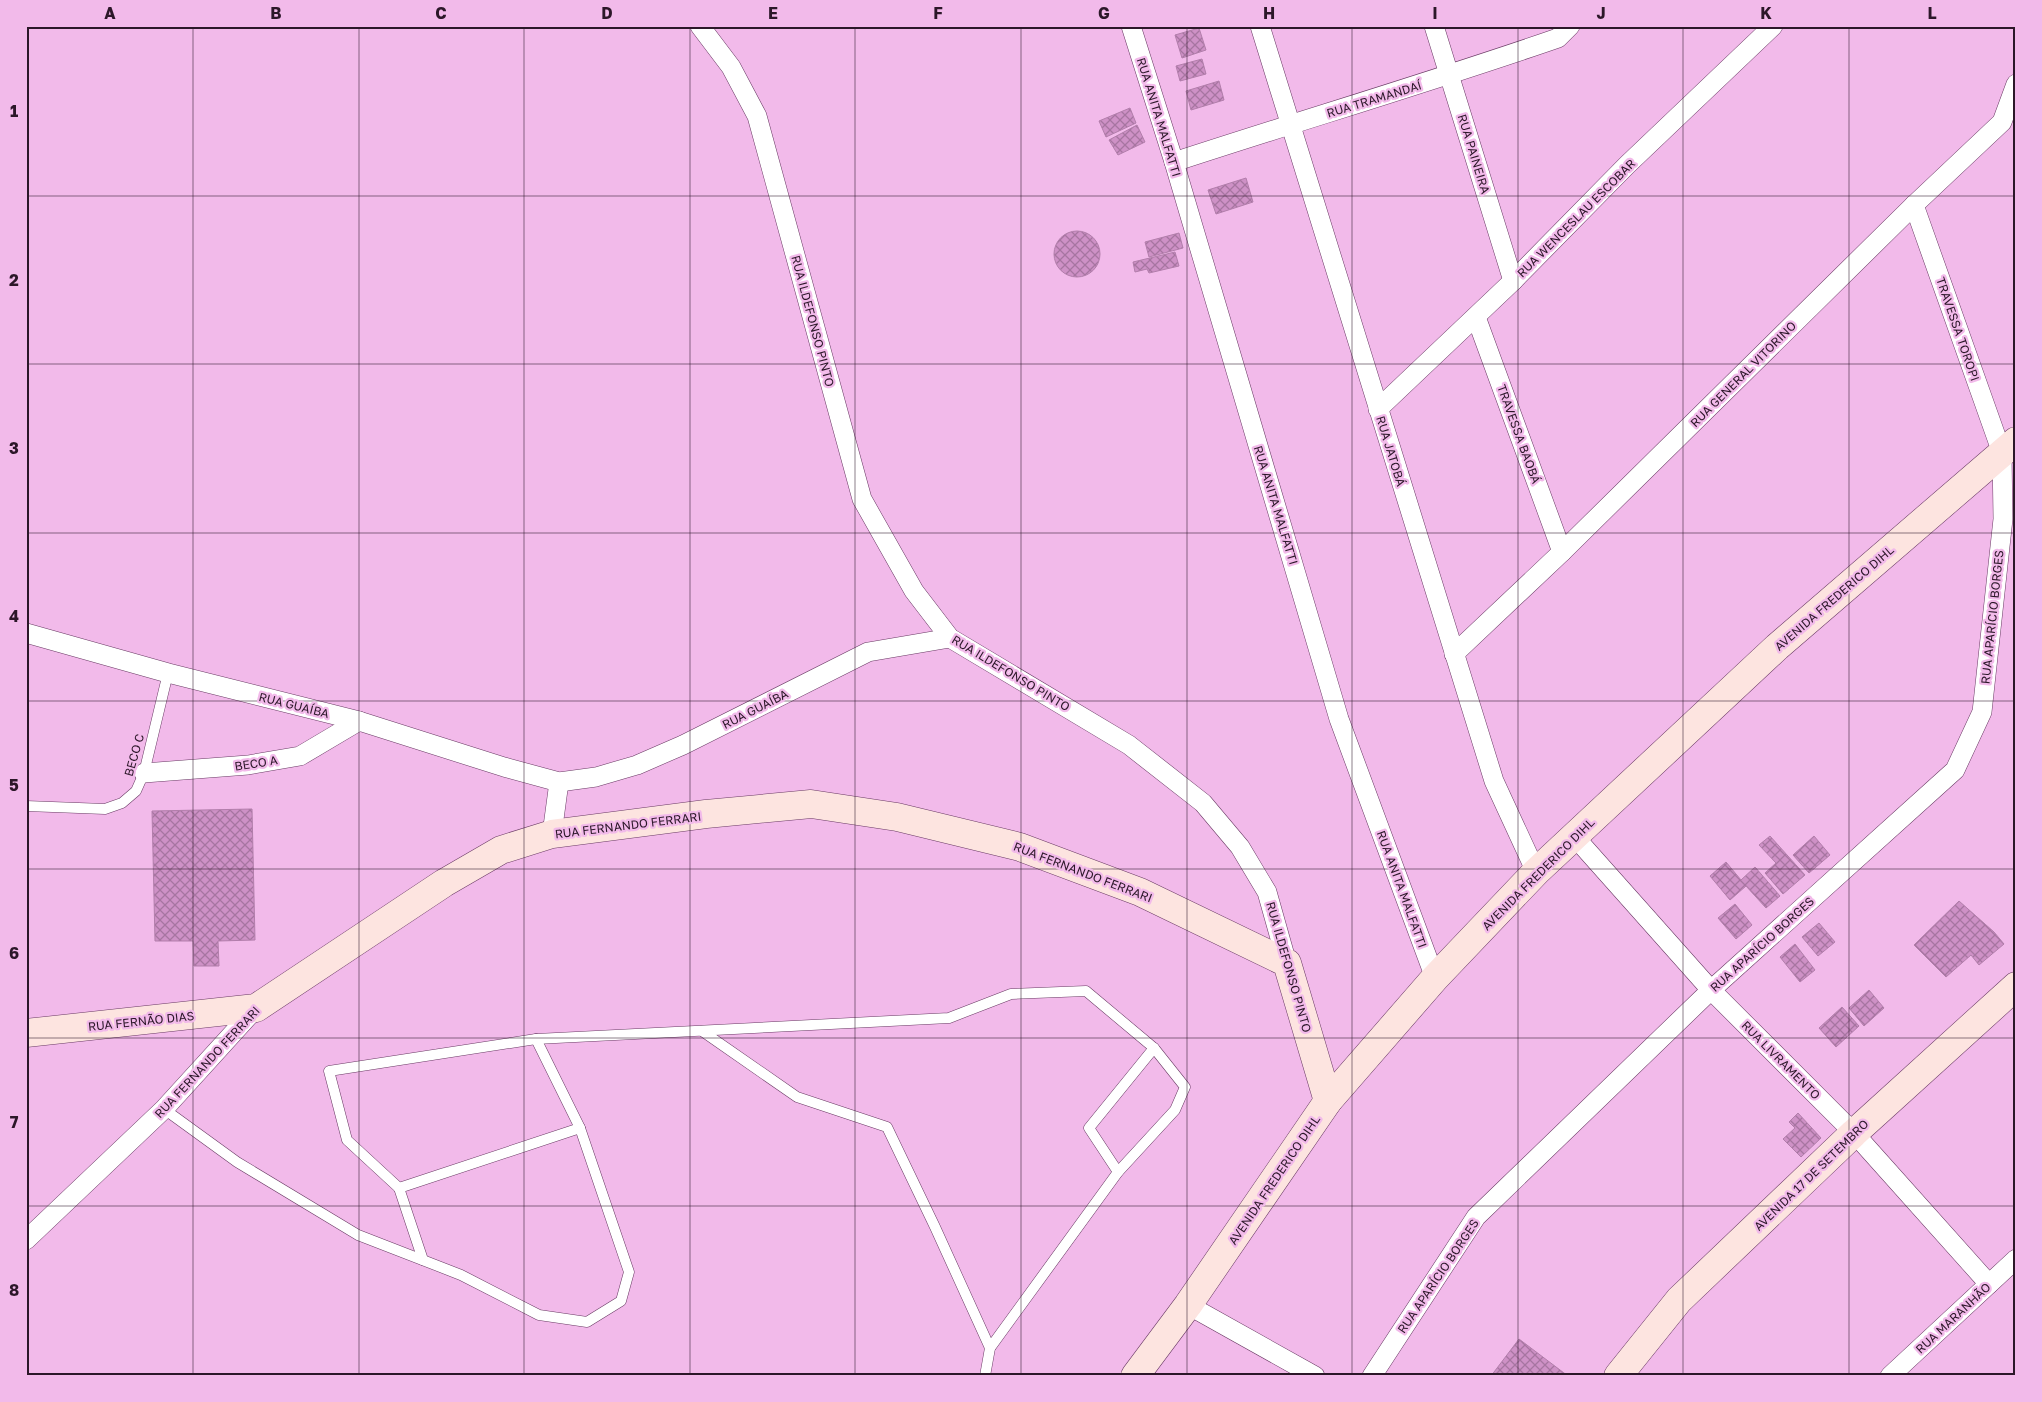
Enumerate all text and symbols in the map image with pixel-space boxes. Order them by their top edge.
text: A [104,3,116,23]
text: B [270,3,282,23]
text: C [435,3,447,23]
text: D [601,3,613,23]
text: E [768,3,778,23]
text: F [933,3,943,23]
text: G [1098,3,1110,23]
text: H [1263,3,1275,23]
text: I [1432,3,1438,23]
text: J [1596,3,1606,23]
text: K [1760,3,1772,23]
text: L [1927,3,1937,23]
street label: RUA ANITA MALFATTI [1134,56,1184,178]
street label: RUA TRAMANDAÍ [1325,77,1424,121]
text: 1 [10,101,18,121]
street label: RUA PAINEIRA [1455,112,1493,196]
street label: RUA WENCESLAU ESCOBAR [1514,156,1638,280]
street label: RUA ILDEFONSO PINTO [788,254,838,388]
text: 2 [9,270,19,290]
street label: TRAVESSA TOROPI [1933,275,1983,383]
street label: RUA GENERAL VITORINO [1687,318,1799,430]
street label: TRAVESSA BAOBÁ [1494,382,1544,486]
street label: RUA JATOBÁ [1373,414,1409,488]
text: 3 [9,438,19,458]
street label: RUA ANITA MALFATTI [1251,444,1301,566]
street label: AVENIDA FREDERICO DIHL [1771,542,1897,654]
street label: RUA APARÍCIO BORGES [1978,549,2007,685]
text: 4 [9,606,19,626]
street label: RUA ILDEFONSO PINTO [949,632,1073,714]
street label: RUA GUAÍBA [720,686,790,732]
street label: RUA GUAÍBA [257,689,331,721]
street label: BECO C [121,732,147,778]
street label: BECO A [233,752,279,774]
text: 5 [9,775,19,795]
street label: RUA FERNANDO FERRARI [554,809,702,841]
street label: AVENIDA FREDERICO DIHL [1479,815,1597,933]
street label: RUA ANITA MALFATTI [1374,828,1430,950]
street label: RUA FERNANDO FERRARI [1011,839,1155,905]
street label: RUA APARÍCIO BORGES [1707,893,1817,995]
street label: RUA ILDEFONSO PINTO [1263,900,1315,1034]
text: 6 [9,943,19,963]
street label: RUA FERNANDO FERRARI [151,1003,263,1121]
street label: RUA FERNÃO DIAS [87,1008,195,1034]
street label: RUA LIVRAMENTO [1739,1018,1824,1103]
text: 7 [10,1112,19,1132]
street label: AVENIDA FREDERICO DIHL [1225,1112,1323,1248]
street label: AVENIDA 17 DE SETEMBRO [1751,1116,1872,1234]
street label: RUA APARÍCIO BORGES [1394,1216,1482,1336]
street label: RUA MARANHÃO [1912,1279,1994,1357]
text: 8 [9,1280,19,1300]

